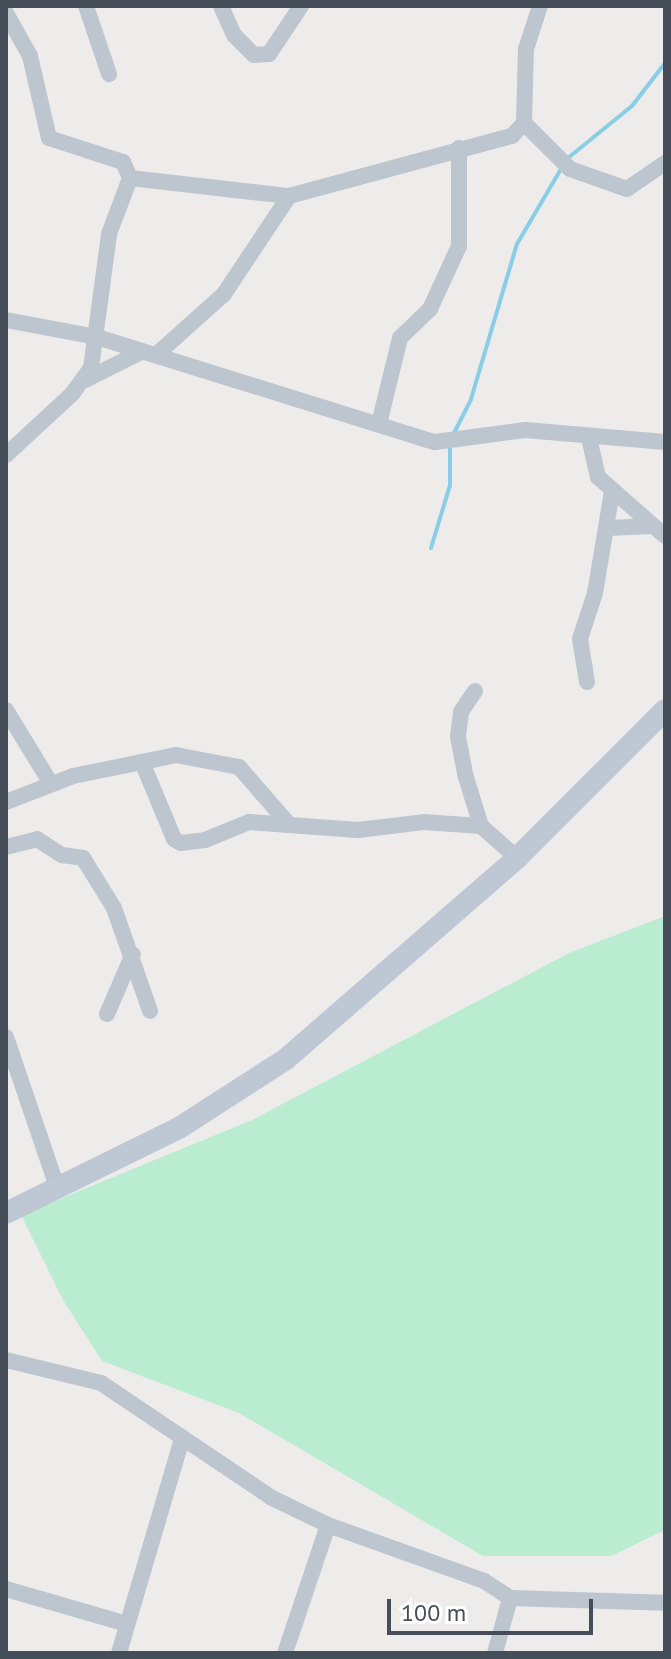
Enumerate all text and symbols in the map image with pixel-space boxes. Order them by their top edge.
scale bar [391,1583,597,1633]
text: 100 m [401,1597,466,1628]

